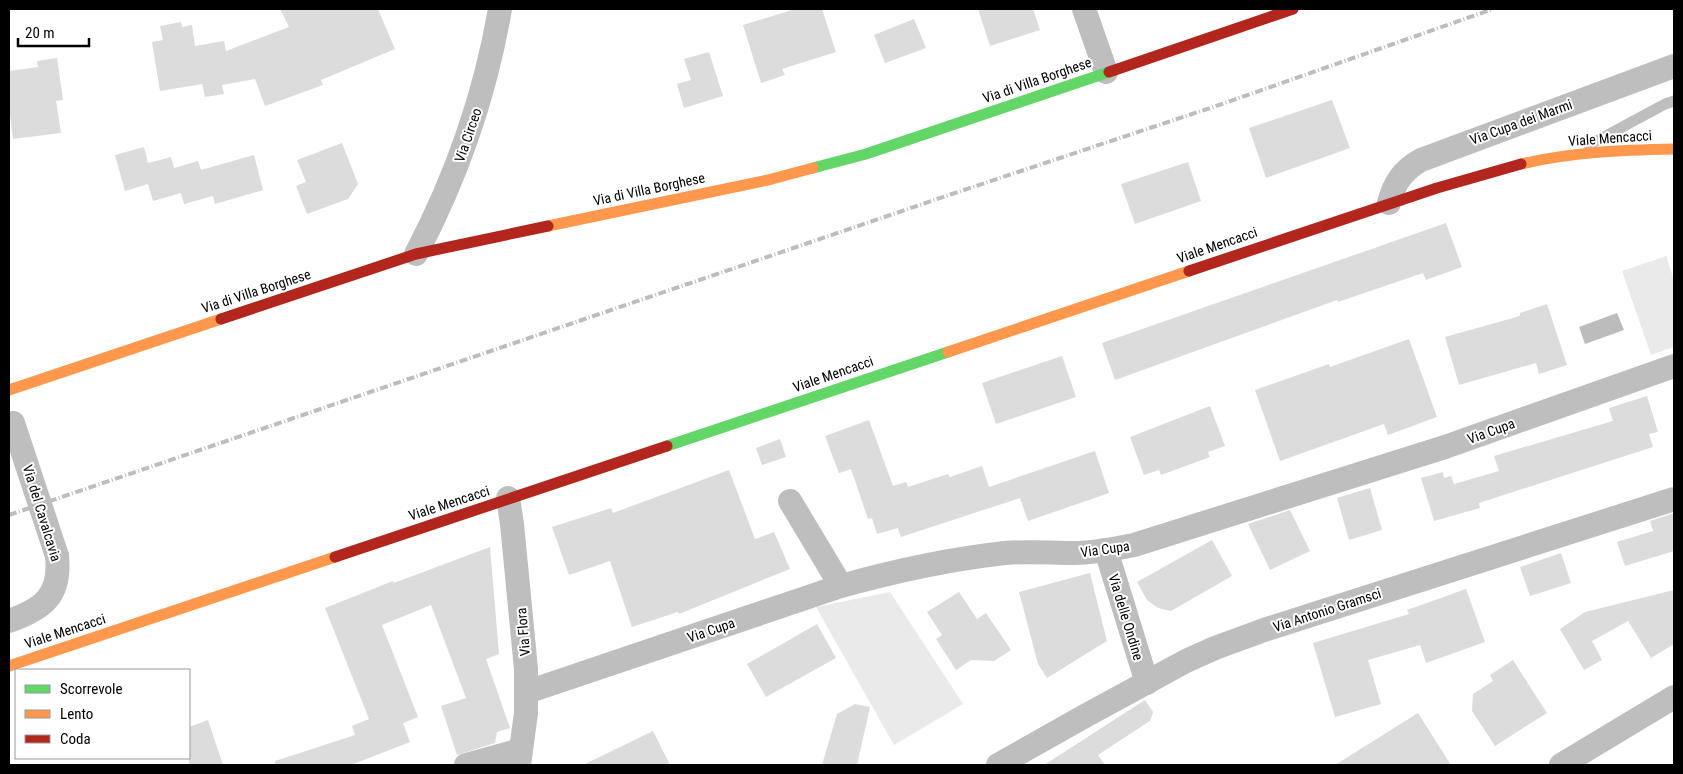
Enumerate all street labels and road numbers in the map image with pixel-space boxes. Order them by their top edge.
street label: Via di Villa Borghese [981,54,1094,106]
street label: Via Cupa dei Marmi [1468,96,1574,148]
street label: Via Circeo [451,106,485,164]
street label: Viale Mencacci [1568,127,1652,149]
street label: Via di Villa Borghese [592,169,707,209]
street label: Viale Mencacci [1175,224,1259,266]
street label: Via di Villa Borghese [199,266,313,316]
street label: Viale Mencacci [791,353,875,395]
street label: Via Cupa [1465,415,1517,447]
street label: Via del Cavalcavia [20,463,64,563]
street label: Viale Mencacci [407,482,491,524]
street label: Via Cupa [1079,538,1131,560]
street label: Via delle Ondine [1105,572,1147,662]
street label: Via Antonio Gramsci [1271,585,1383,635]
street label: Via Flora [513,607,533,657]
street label: Viale Mencacci [23,610,107,652]
street label: Via Cupa [685,614,737,646]

